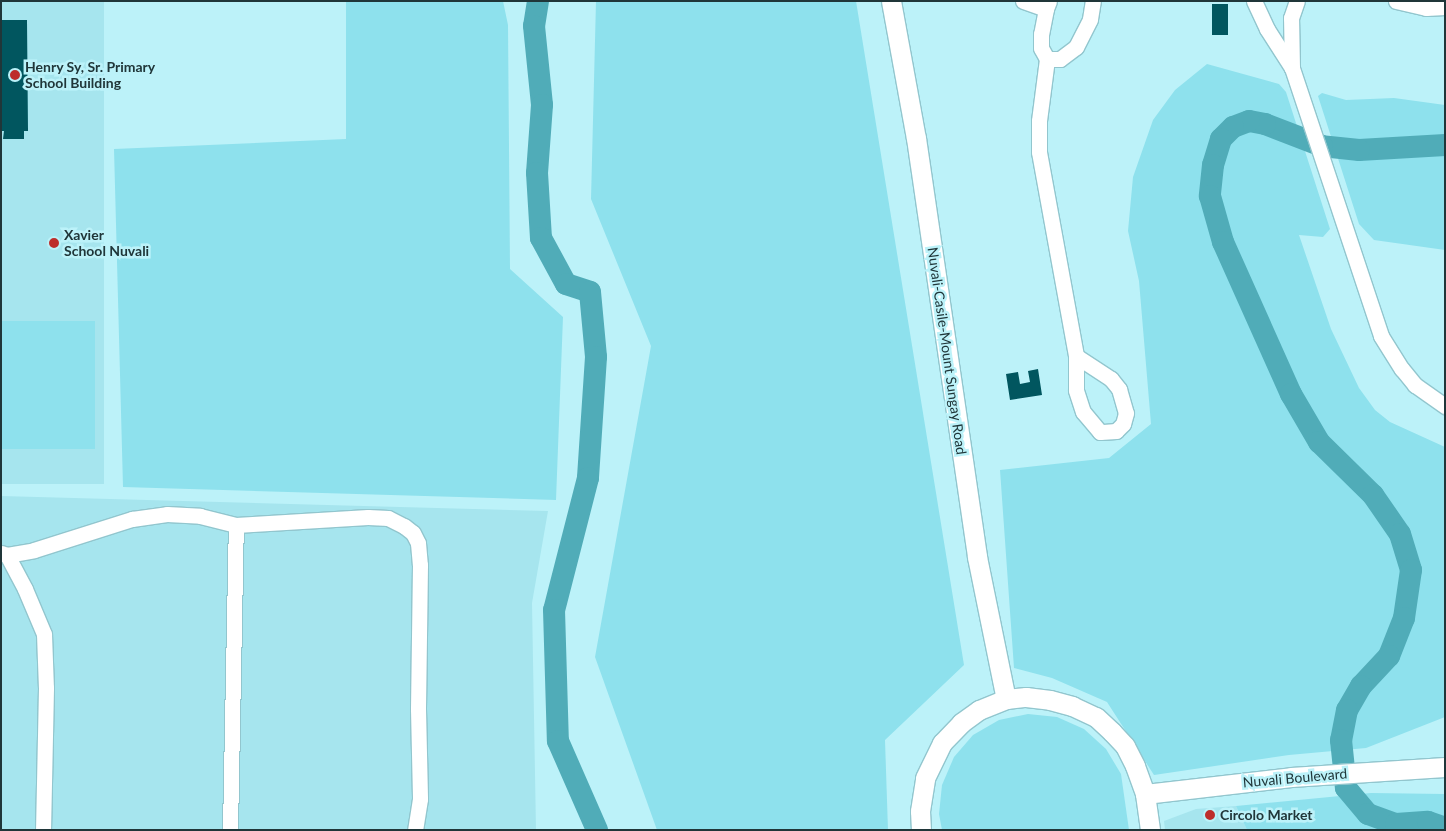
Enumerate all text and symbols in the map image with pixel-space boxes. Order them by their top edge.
place label: Henry Sy, Sr. Primary School Building [25,59,156,92]
marker: Henry Sy, Sr. Primary School Building [9,69,21,81]
place label: Xavier School Nuvali [64,227,149,260]
marker: Xavier School Nuvali [48,237,60,249]
street label: Nuvali-Casile-Mount Sungay Road [924,246,970,456]
street label: Nuvali Boulevard [1242,765,1348,791]
place label: Circolo Market [1220,807,1313,823]
marker: Circolo Market [1204,809,1216,821]

